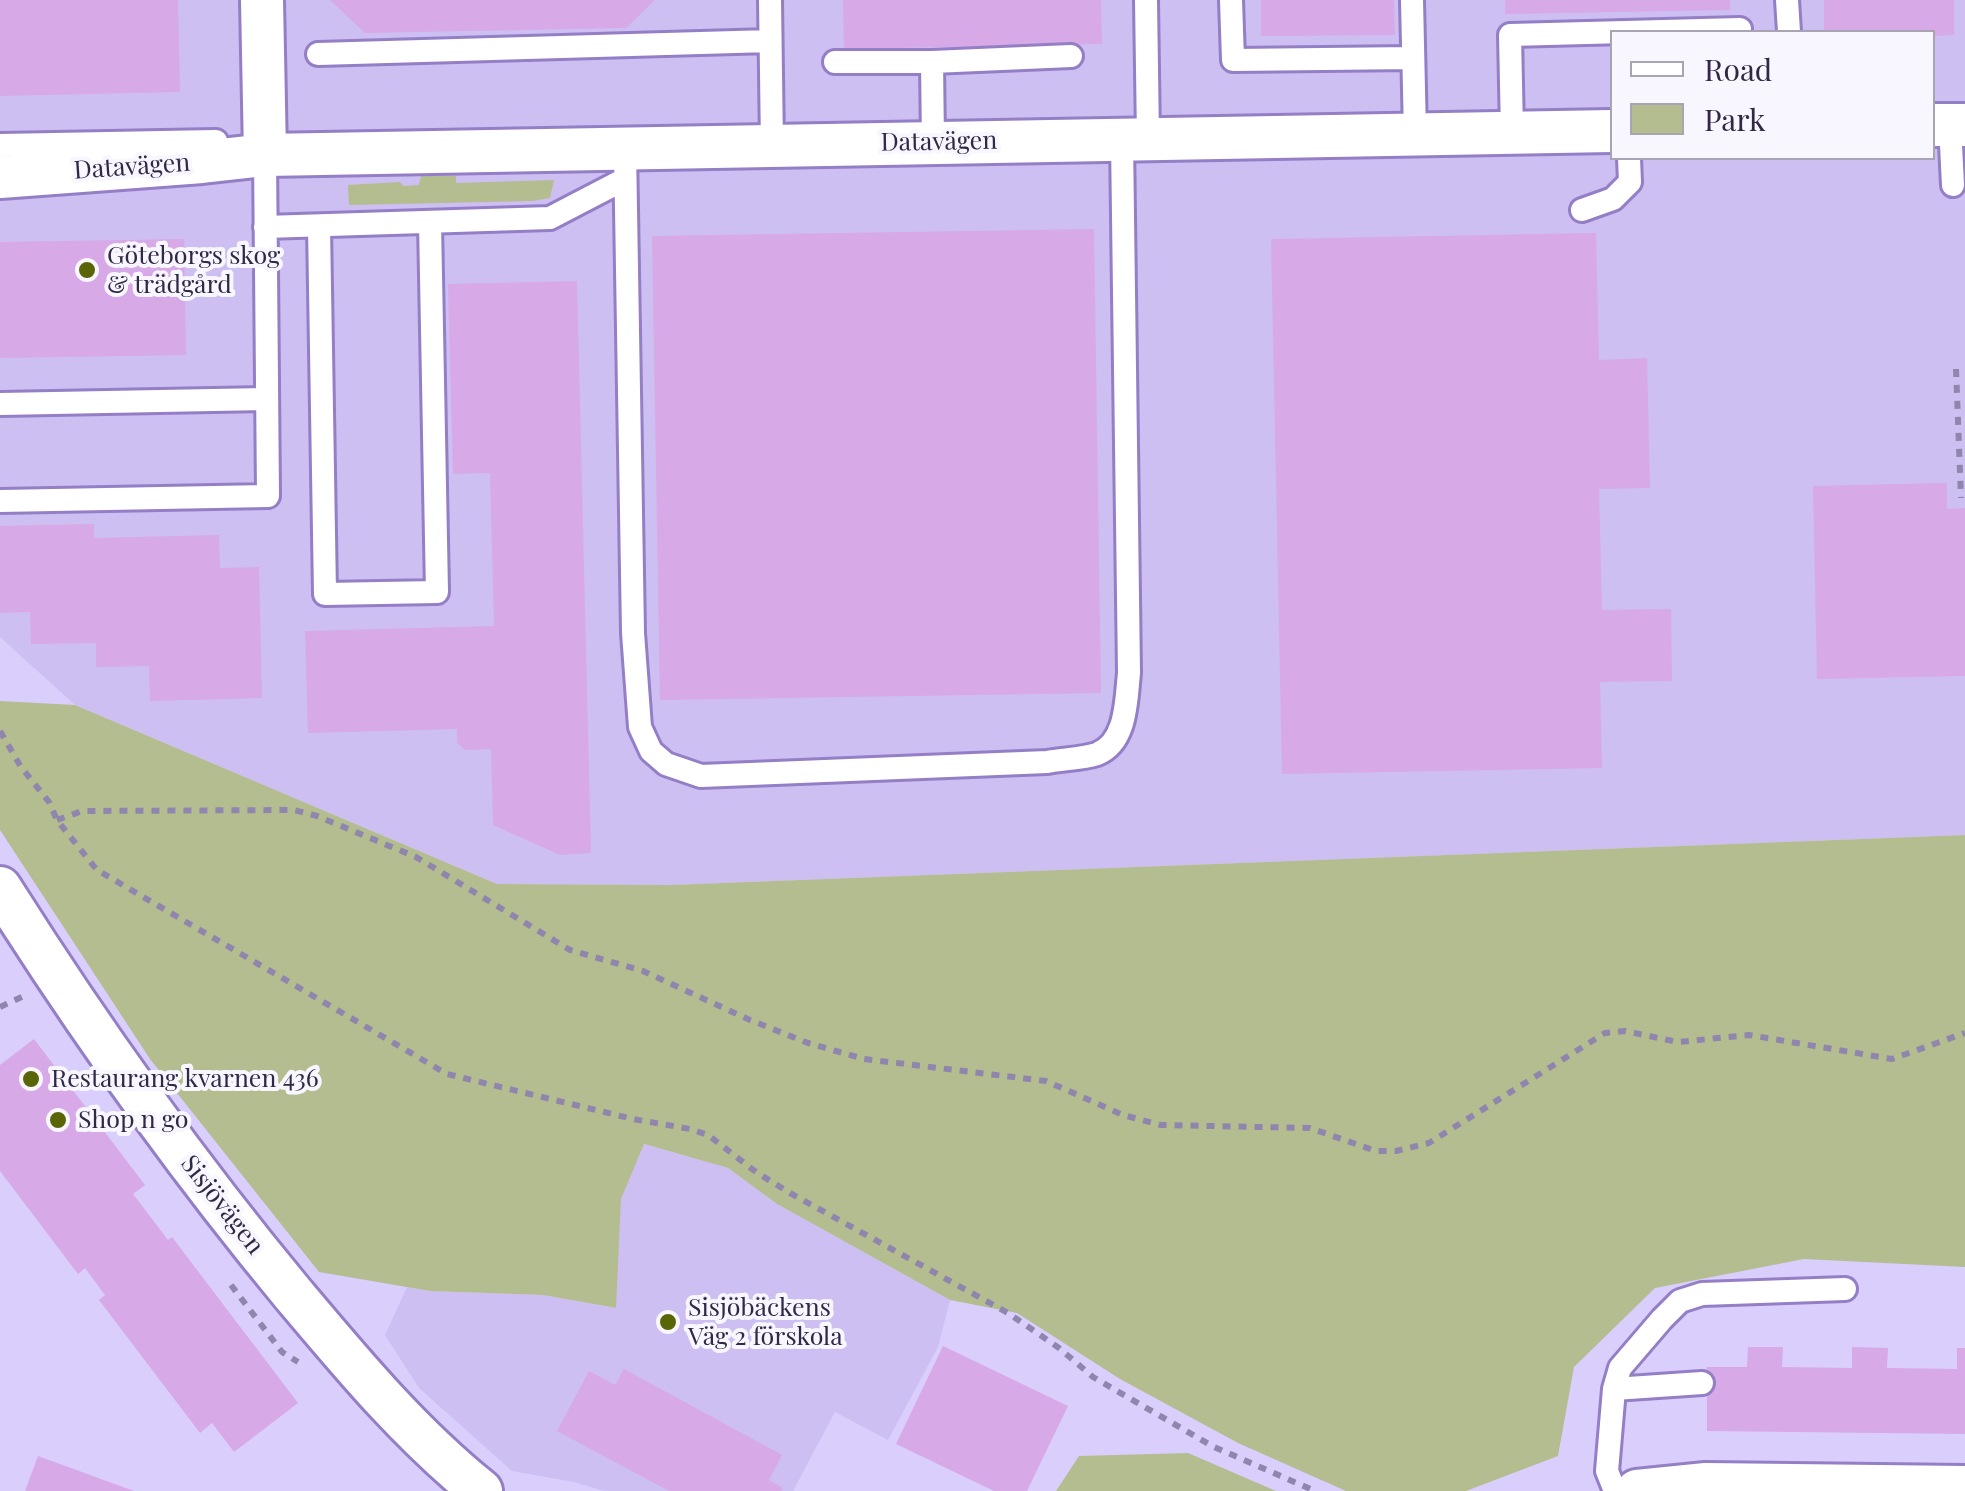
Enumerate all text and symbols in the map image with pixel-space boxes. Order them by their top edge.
legend [1610,30,1935,160]
text: Road [1704,49,1772,89]
text: Park [1704,99,1766,139]
street label: Datavägen [880,126,998,158]
street label: Datavägen [73,148,191,186]
place label: Göteborgs skog & trädgård [107,241,280,300]
marker: Göteborgs skog & trädgård [76,259,98,281]
place label: Restaurang kvarnen 436 [51,1064,319,1094]
marker: Restaurang kvarnen 436 [20,1068,42,1090]
place label: Shop n go [78,1105,188,1135]
marker: Shop n go [47,1109,69,1131]
street label: Sisjövägen [174,1150,270,1260]
place label: Sisjöbäckens Väg 2 förskola [688,1293,843,1352]
marker: Sisjöbäckens Väg 2 förskola [657,1311,679,1333]

